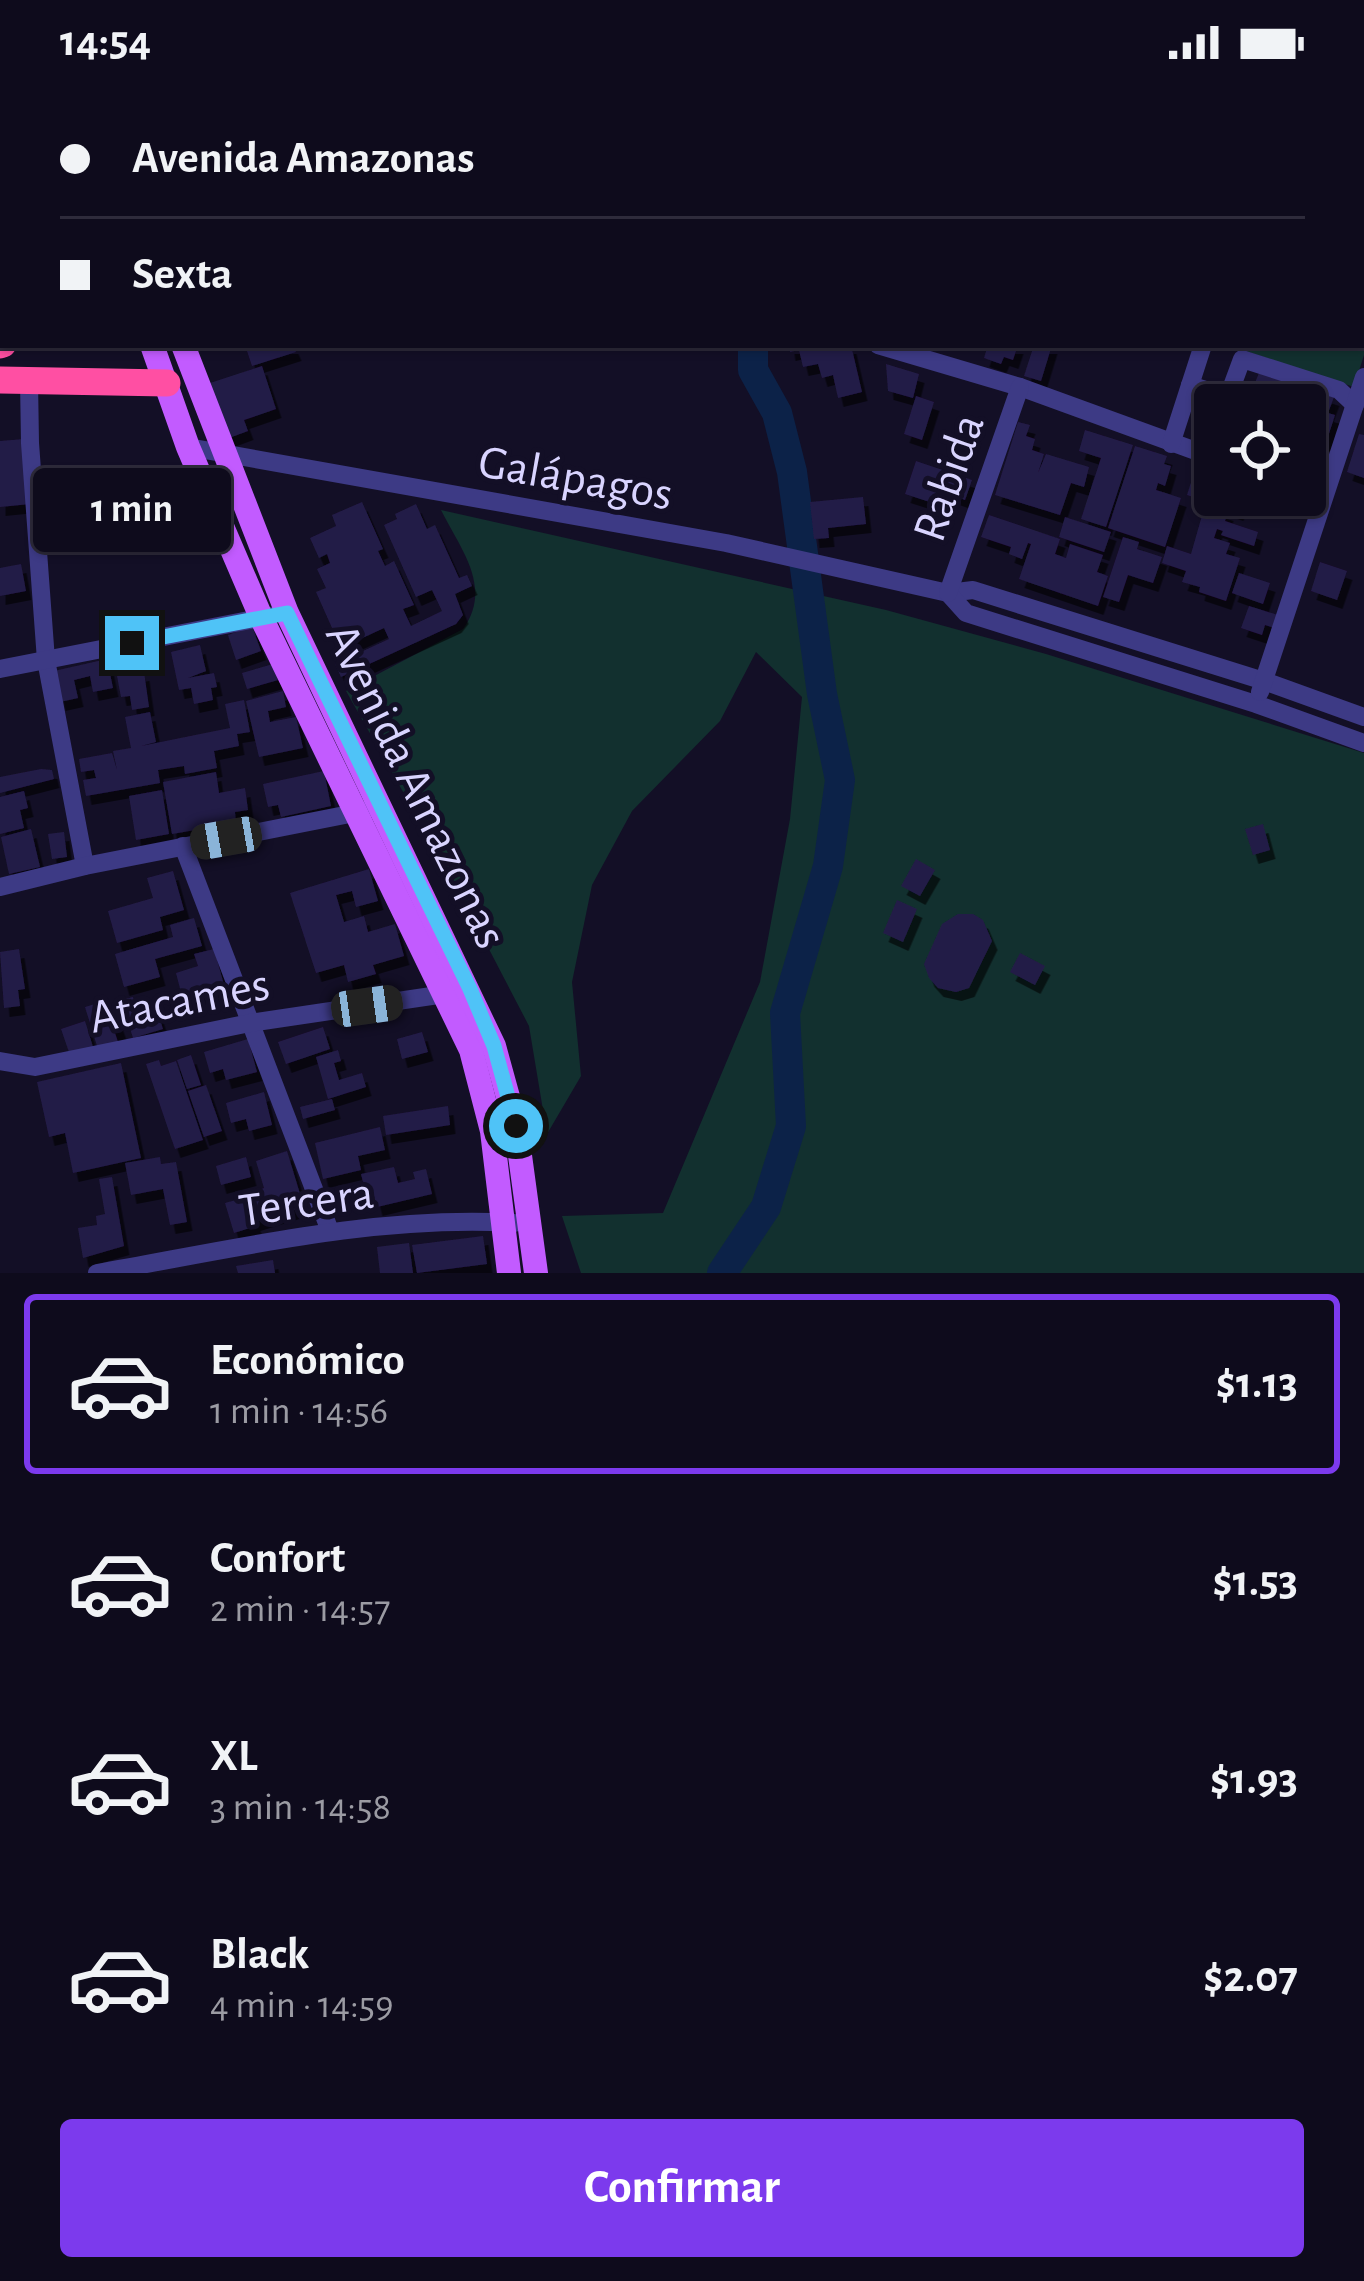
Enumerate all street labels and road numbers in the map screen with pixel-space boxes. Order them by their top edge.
street label: Rabida [906,408,994,548]
street label: Galápagos [475,438,676,520]
street label: Avenida Amazonas [316,616,515,956]
street label: Atacames [86,961,274,1043]
street label: Tercera [236,1170,377,1236]

